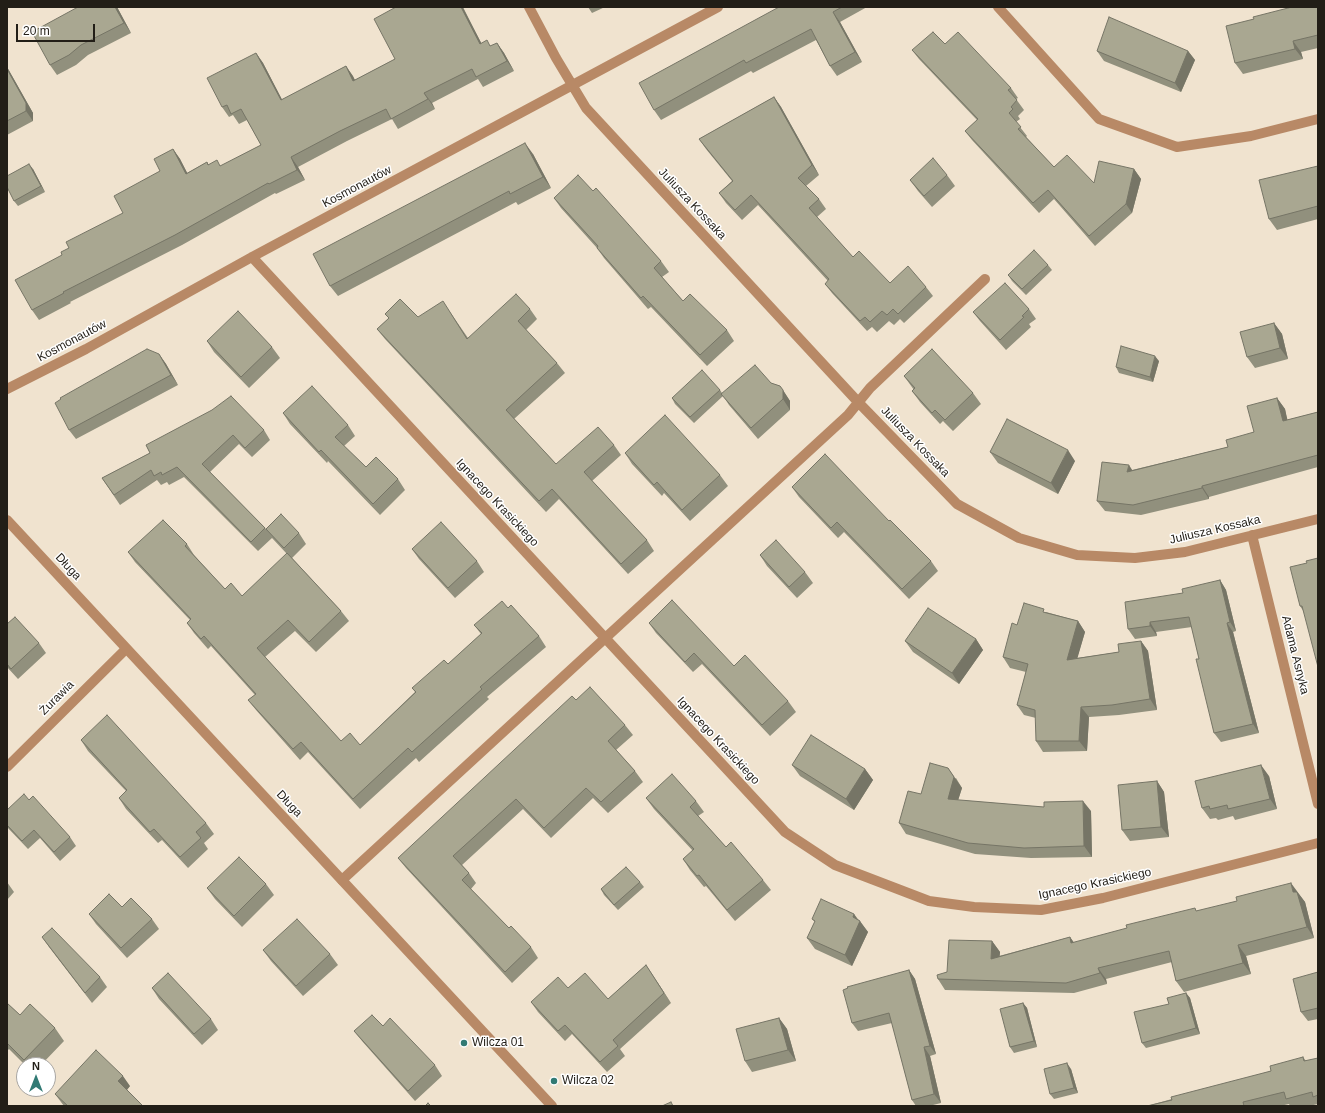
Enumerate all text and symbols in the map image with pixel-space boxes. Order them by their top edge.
scale bar [18,16,97,42]
text: 20 m [23,24,50,38]
street label: Kosmonautów [320,163,394,211]
street label: Juliusza Kossaka [655,165,729,243]
street label: Kosmonautów [35,317,109,365]
street label: Juliusza Kossaka [878,404,952,480]
street label: Ignacego Krasickiego [453,456,541,550]
street label: Juliusza Kossaka [1168,513,1262,547]
street label: Długa [52,551,84,583]
street label: Adama Asnyka [1278,614,1312,696]
street label: Żurawia [37,678,77,718]
street label: Ignacego Krasickiego [674,694,762,788]
street label: Długa [273,788,305,820]
street label: Ignacego Krasickiego [1037,865,1153,903]
place label: Wilcza 01 [472,1036,524,1050]
marker: Wilcza 01 [459,1038,469,1048]
north arrow [16,1057,56,1097]
text: N [32,1060,40,1072]
place label: Wilcza 02 [562,1074,614,1088]
marker: Wilcza 02 [549,1076,559,1086]

